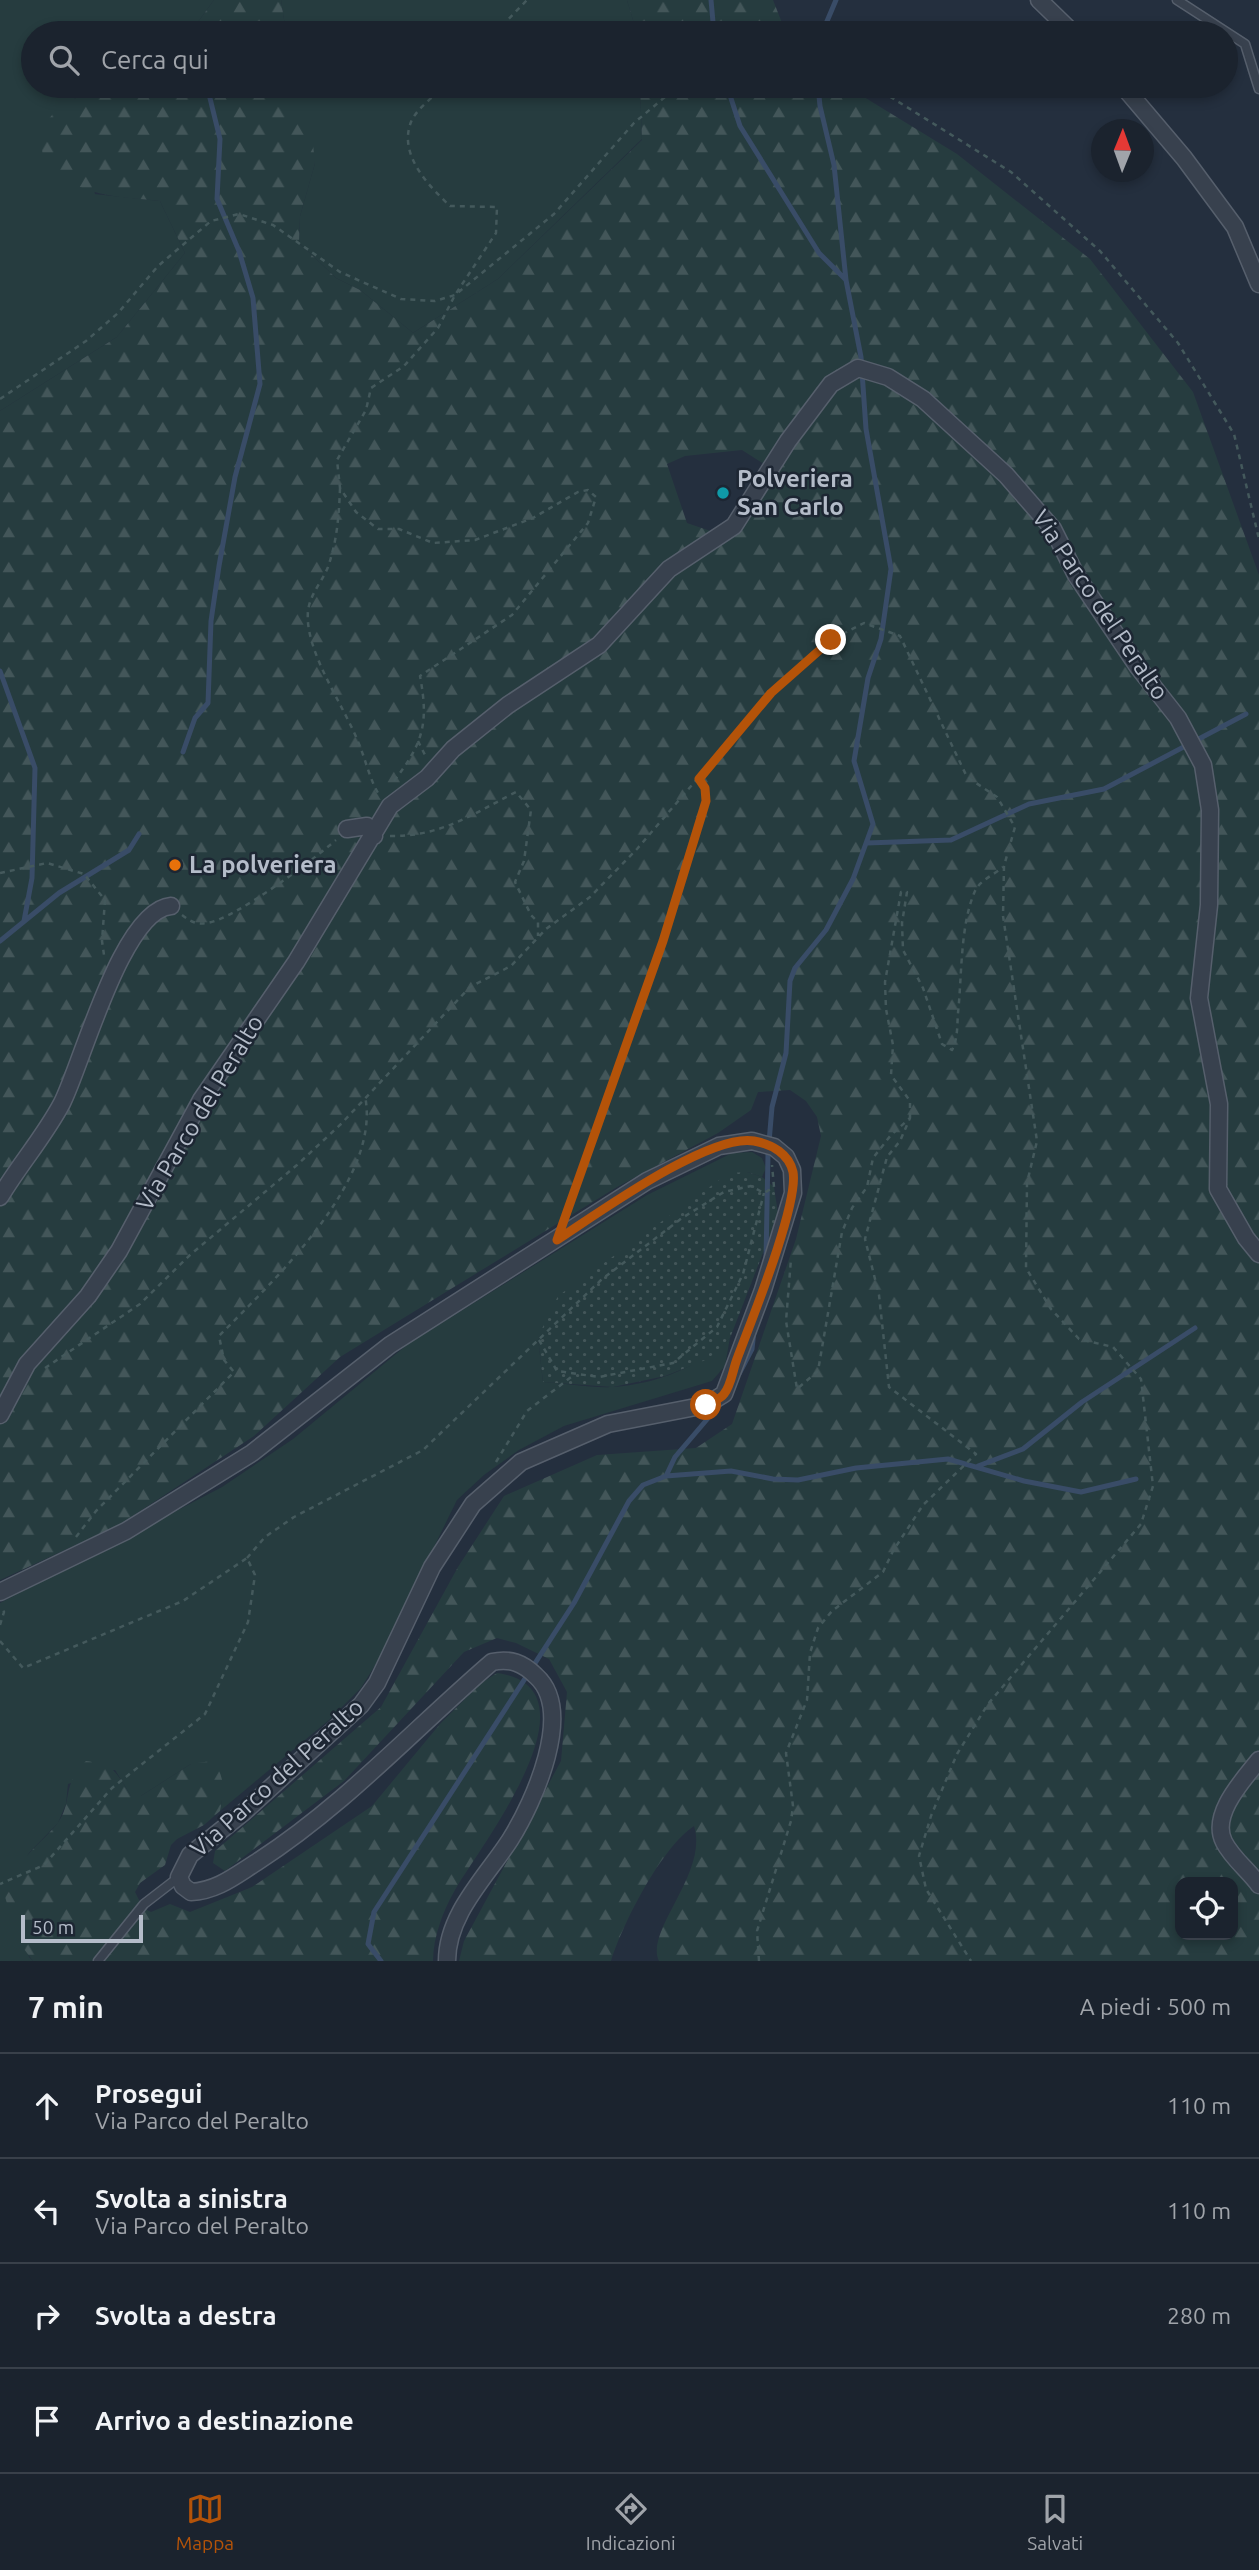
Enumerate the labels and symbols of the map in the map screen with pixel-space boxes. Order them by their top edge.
north arrow [1091,119,1154,182]
place label: Polveriera San Carlo [737,465,853,520]
marker: Polveriera San Carlo [715,485,731,501]
street label: Via Parco del Peralto [1027,505,1174,705]
route end [815,624,846,655]
place label: La polveriera [189,851,337,878]
marker: La polveriera [167,857,183,873]
street label: Via Parco del Peralto [131,1010,269,1215]
route start [690,1389,721,1420]
street label: Via Parco del Peralto [185,1693,369,1862]
scale bar [21,1912,144,1944]

